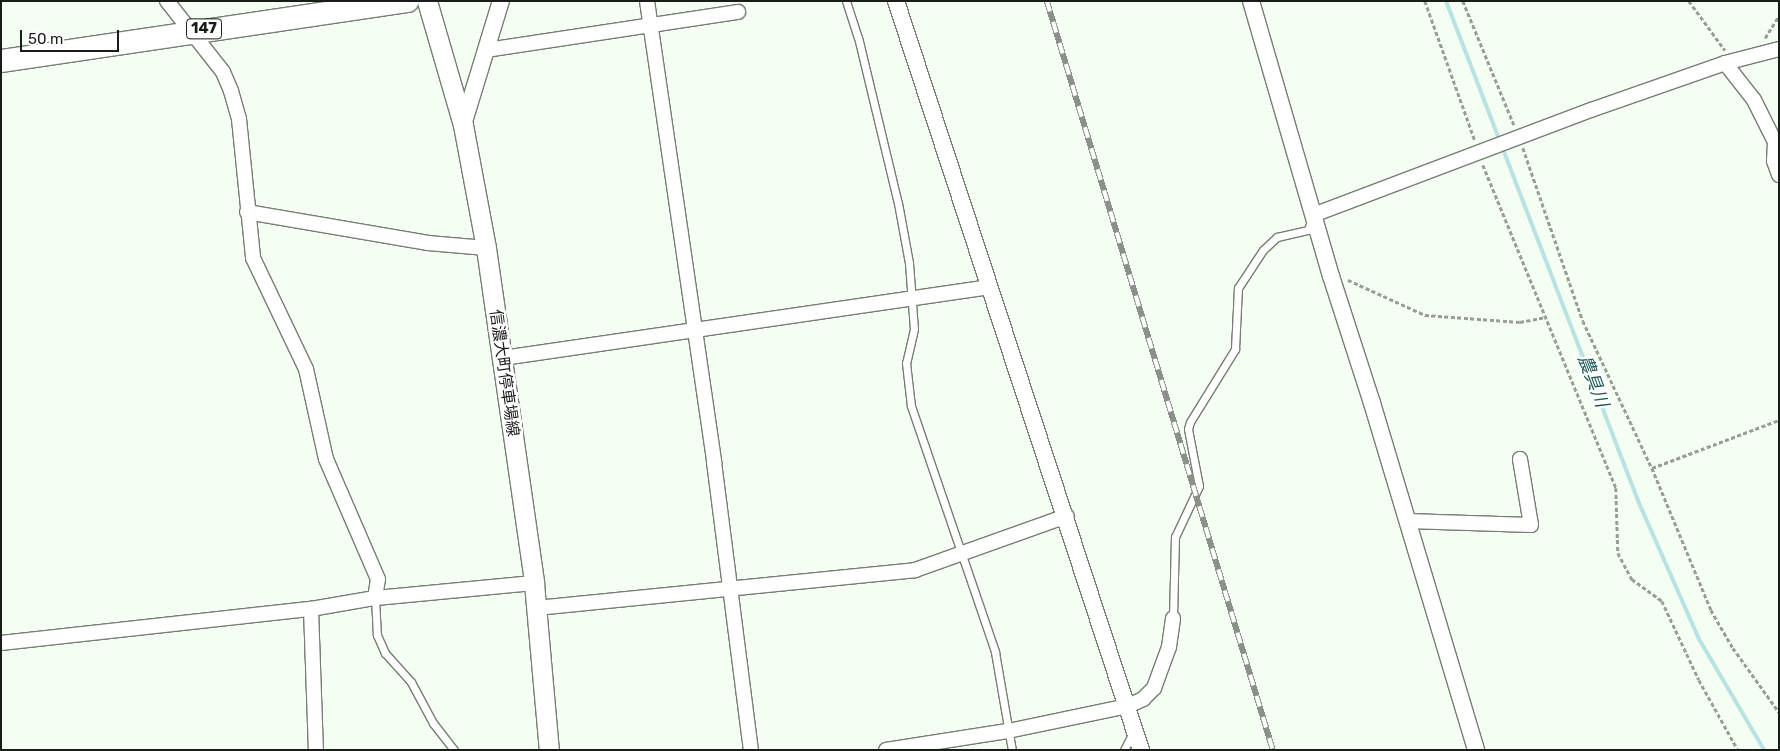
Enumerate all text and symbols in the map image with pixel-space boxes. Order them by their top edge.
road number: 147 [185,16,223,42]
scale bar [22,20,121,52]
text: 50 m [28,30,63,48]
street label: 信濃大町停車場線 [486,308,522,438]
water label: 農具川 [1573,352,1613,410]

